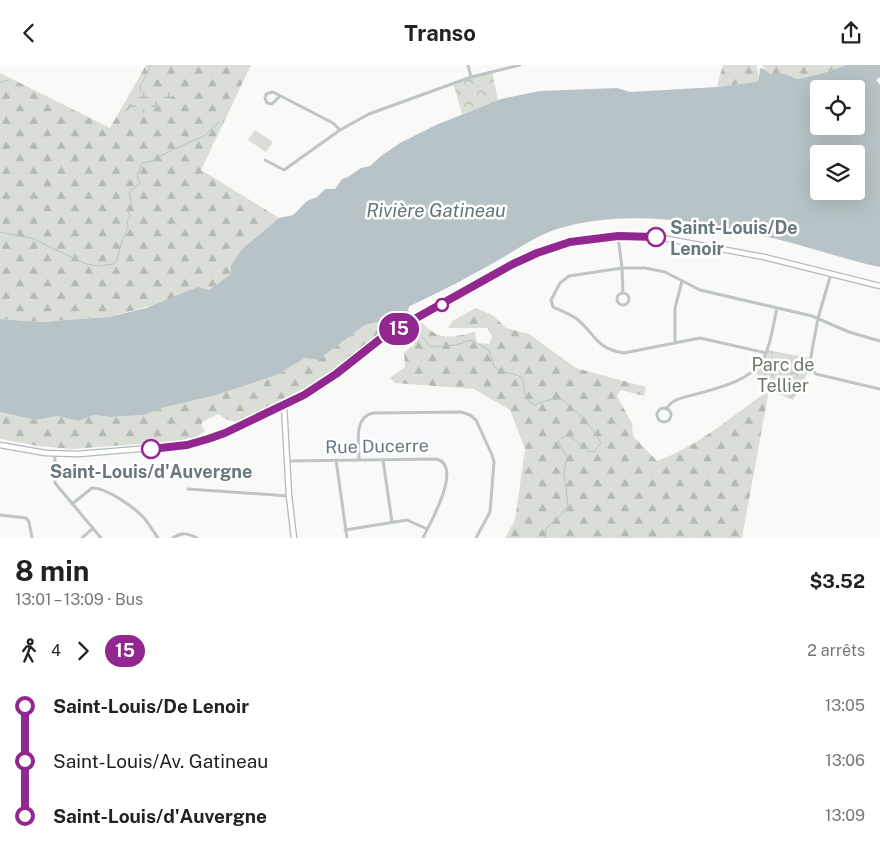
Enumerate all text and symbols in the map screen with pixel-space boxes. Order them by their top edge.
icon: back [15,19,43,47]
icon: share [837,19,865,47]
text: Transo [404,20,476,46]
map controls [810,80,865,200]
button: locate [810,80,865,135]
button: layers [810,145,865,200]
water label: Rivière Gatineau [366,199,506,221]
place label: Saint-Louis/De Lenoir [670,217,798,259]
marker: Saint-Louis/De Lenoir [646,227,666,247]
unlabelled marker [435,298,449,312]
line badge: 15 [376,313,422,345]
text: 15 [389,318,409,339]
park label: Parc de Tellier [752,354,814,396]
street label: Rue Ducerre [325,435,429,457]
marker: Saint-Louis/d'Auvergne [141,439,161,459]
place label: Saint-Louis/d'Auvergne [50,461,252,482]
text: 8 min [15,554,89,587]
text: $3.52 [809,570,865,592]
text: 13:01 – 13:09 · Bus [15,590,143,609]
icon: walk [15,637,43,665]
icon: forward [69,637,97,665]
text: 15 [115,640,135,661]
text: 4 [51,641,61,660]
text: 2 arrêts [807,641,865,660]
text: Saint-Louis/De Lenoir [53,695,249,717]
text: 13:05 [825,696,865,715]
text: Saint-Louis/Av. Gatineau [53,750,268,772]
text: 13:06 [825,751,865,770]
text: Saint-Louis/d'Auvergne [53,805,267,827]
text: 13:09 [825,806,865,825]

